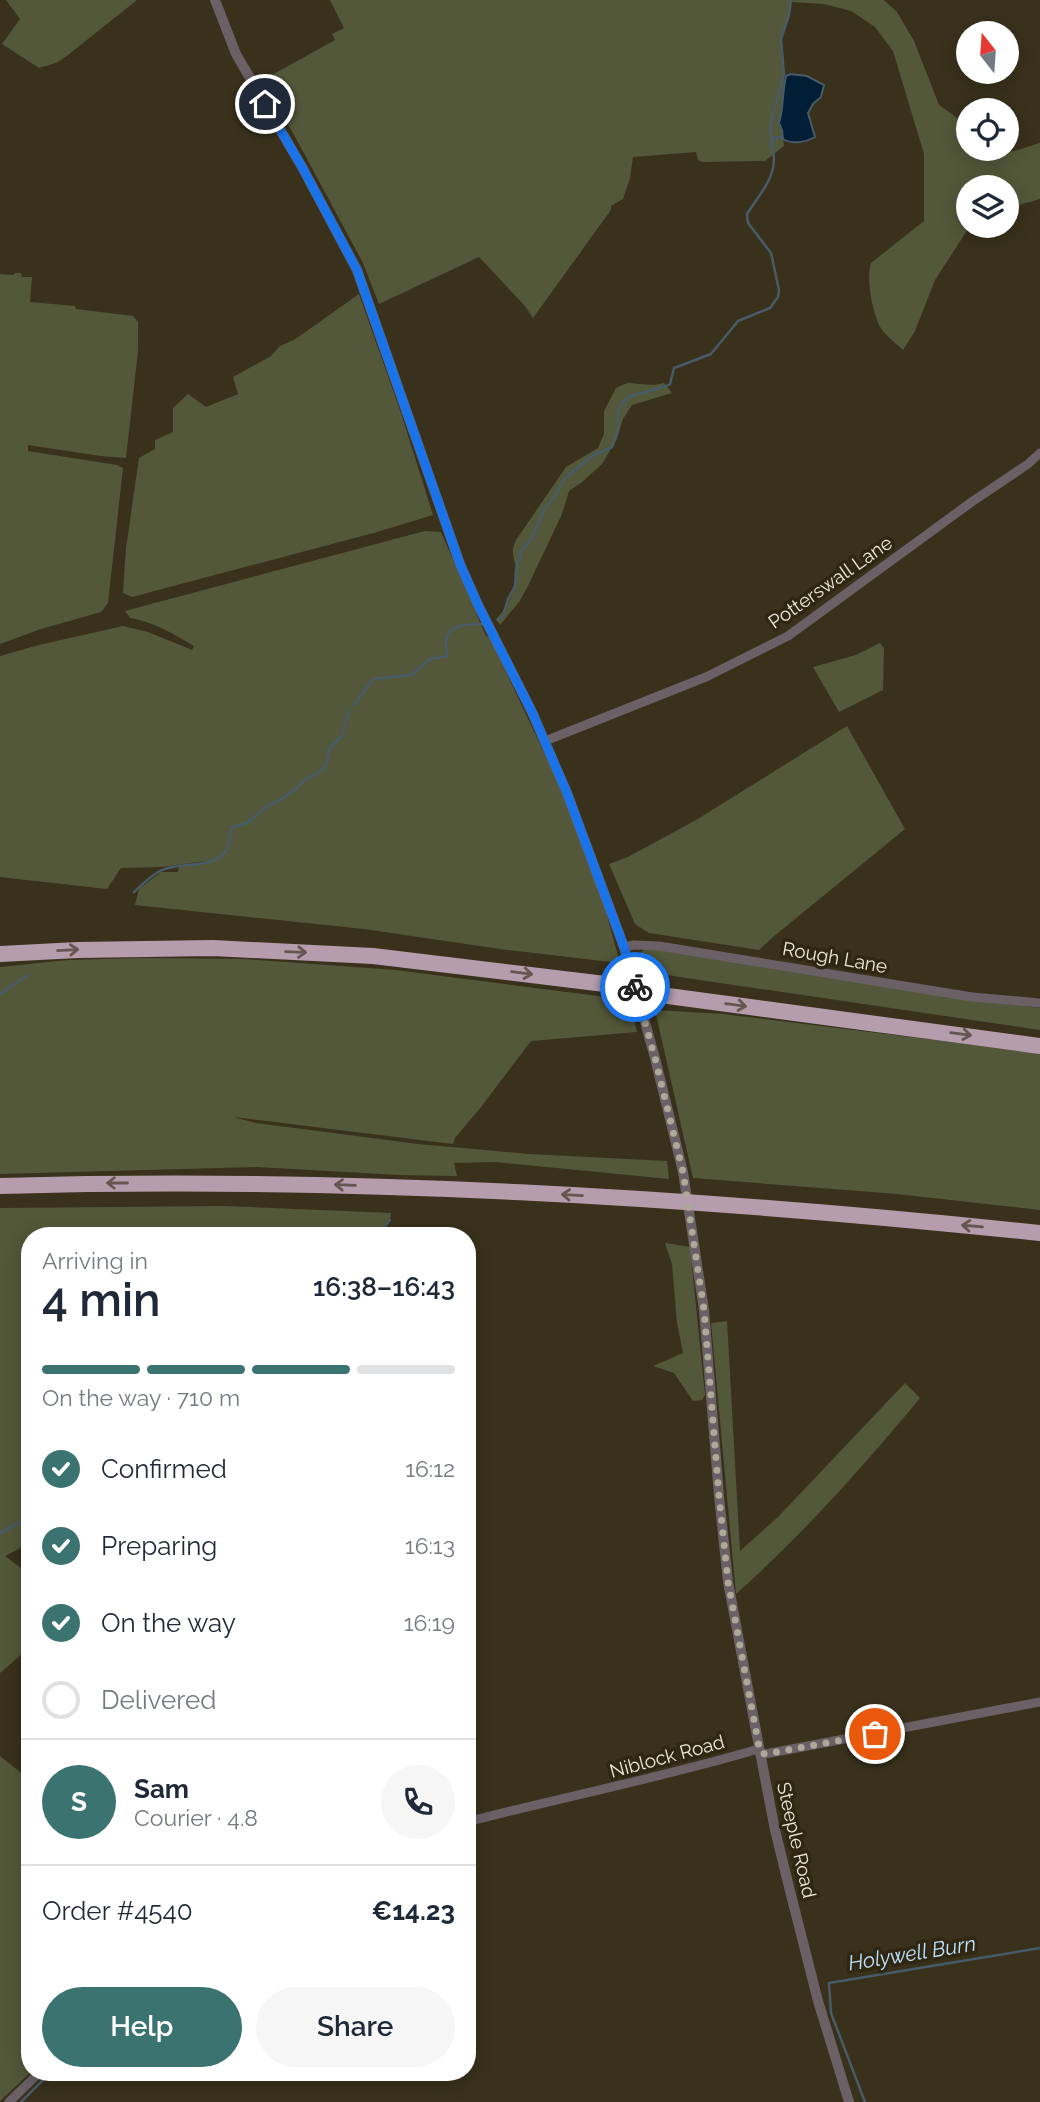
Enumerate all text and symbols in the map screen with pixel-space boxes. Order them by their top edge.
north arrow [956,21,1018,84]
map controls [956,21,1019,238]
pin [235,74,295,134]
icon: home [246,85,284,123]
button: locate [956,98,1019,161]
button: layers [956,175,1019,238]
street label: Potterswall Lane [764,531,896,633]
street label: Rough Lane [781,937,889,977]
one-way arrow [56,944,79,957]
one-way arrow [284,945,307,958]
courier [600,952,670,1022]
one-way arrow [510,967,533,980]
icon: bike [616,968,654,1006]
one-way arrow [724,998,746,1011]
one-way arrow [949,1028,972,1041]
one-way arrow [106,1176,129,1190]
one-way arrow [333,1178,356,1192]
one-way arrow [561,1188,584,1201]
one-way arrow [961,1219,984,1232]
text: Arriving in [42,1247,148,1274]
text: 16:38–16:43 [313,1272,455,1302]
text: 4 min [42,1273,161,1327]
text: On the way · 710 m [42,1384,240,1411]
icon: check [42,1450,80,1488]
text: Confirmed [101,1454,227,1484]
text: 16:12 [405,1455,455,1482]
icon: check [42,1527,80,1565]
text: Preparing [101,1531,217,1561]
text: 16:13 [405,1532,455,1559]
icon: check [42,1604,80,1642]
text: On the way [101,1608,236,1638]
text: 16:19 [404,1609,455,1636]
text: Delivered [101,1685,216,1715]
pin [845,1704,905,1764]
icon: bag [856,1715,894,1753]
street label: Niblock Road [607,1730,727,1782]
button: phone [381,1765,455,1839]
text: Sam [134,1774,189,1804]
street label: Steeple Road [773,1780,821,1900]
text: S [71,1787,87,1817]
text: Courier · 4.8 [134,1804,258,1831]
text: Order #4540 [42,1896,193,1926]
text: €14.23 [372,1896,455,1926]
water label: Holywell Burn [846,1931,978,1975]
button: Help [42,1987,242,2067]
button: Share [256,1987,455,2067]

